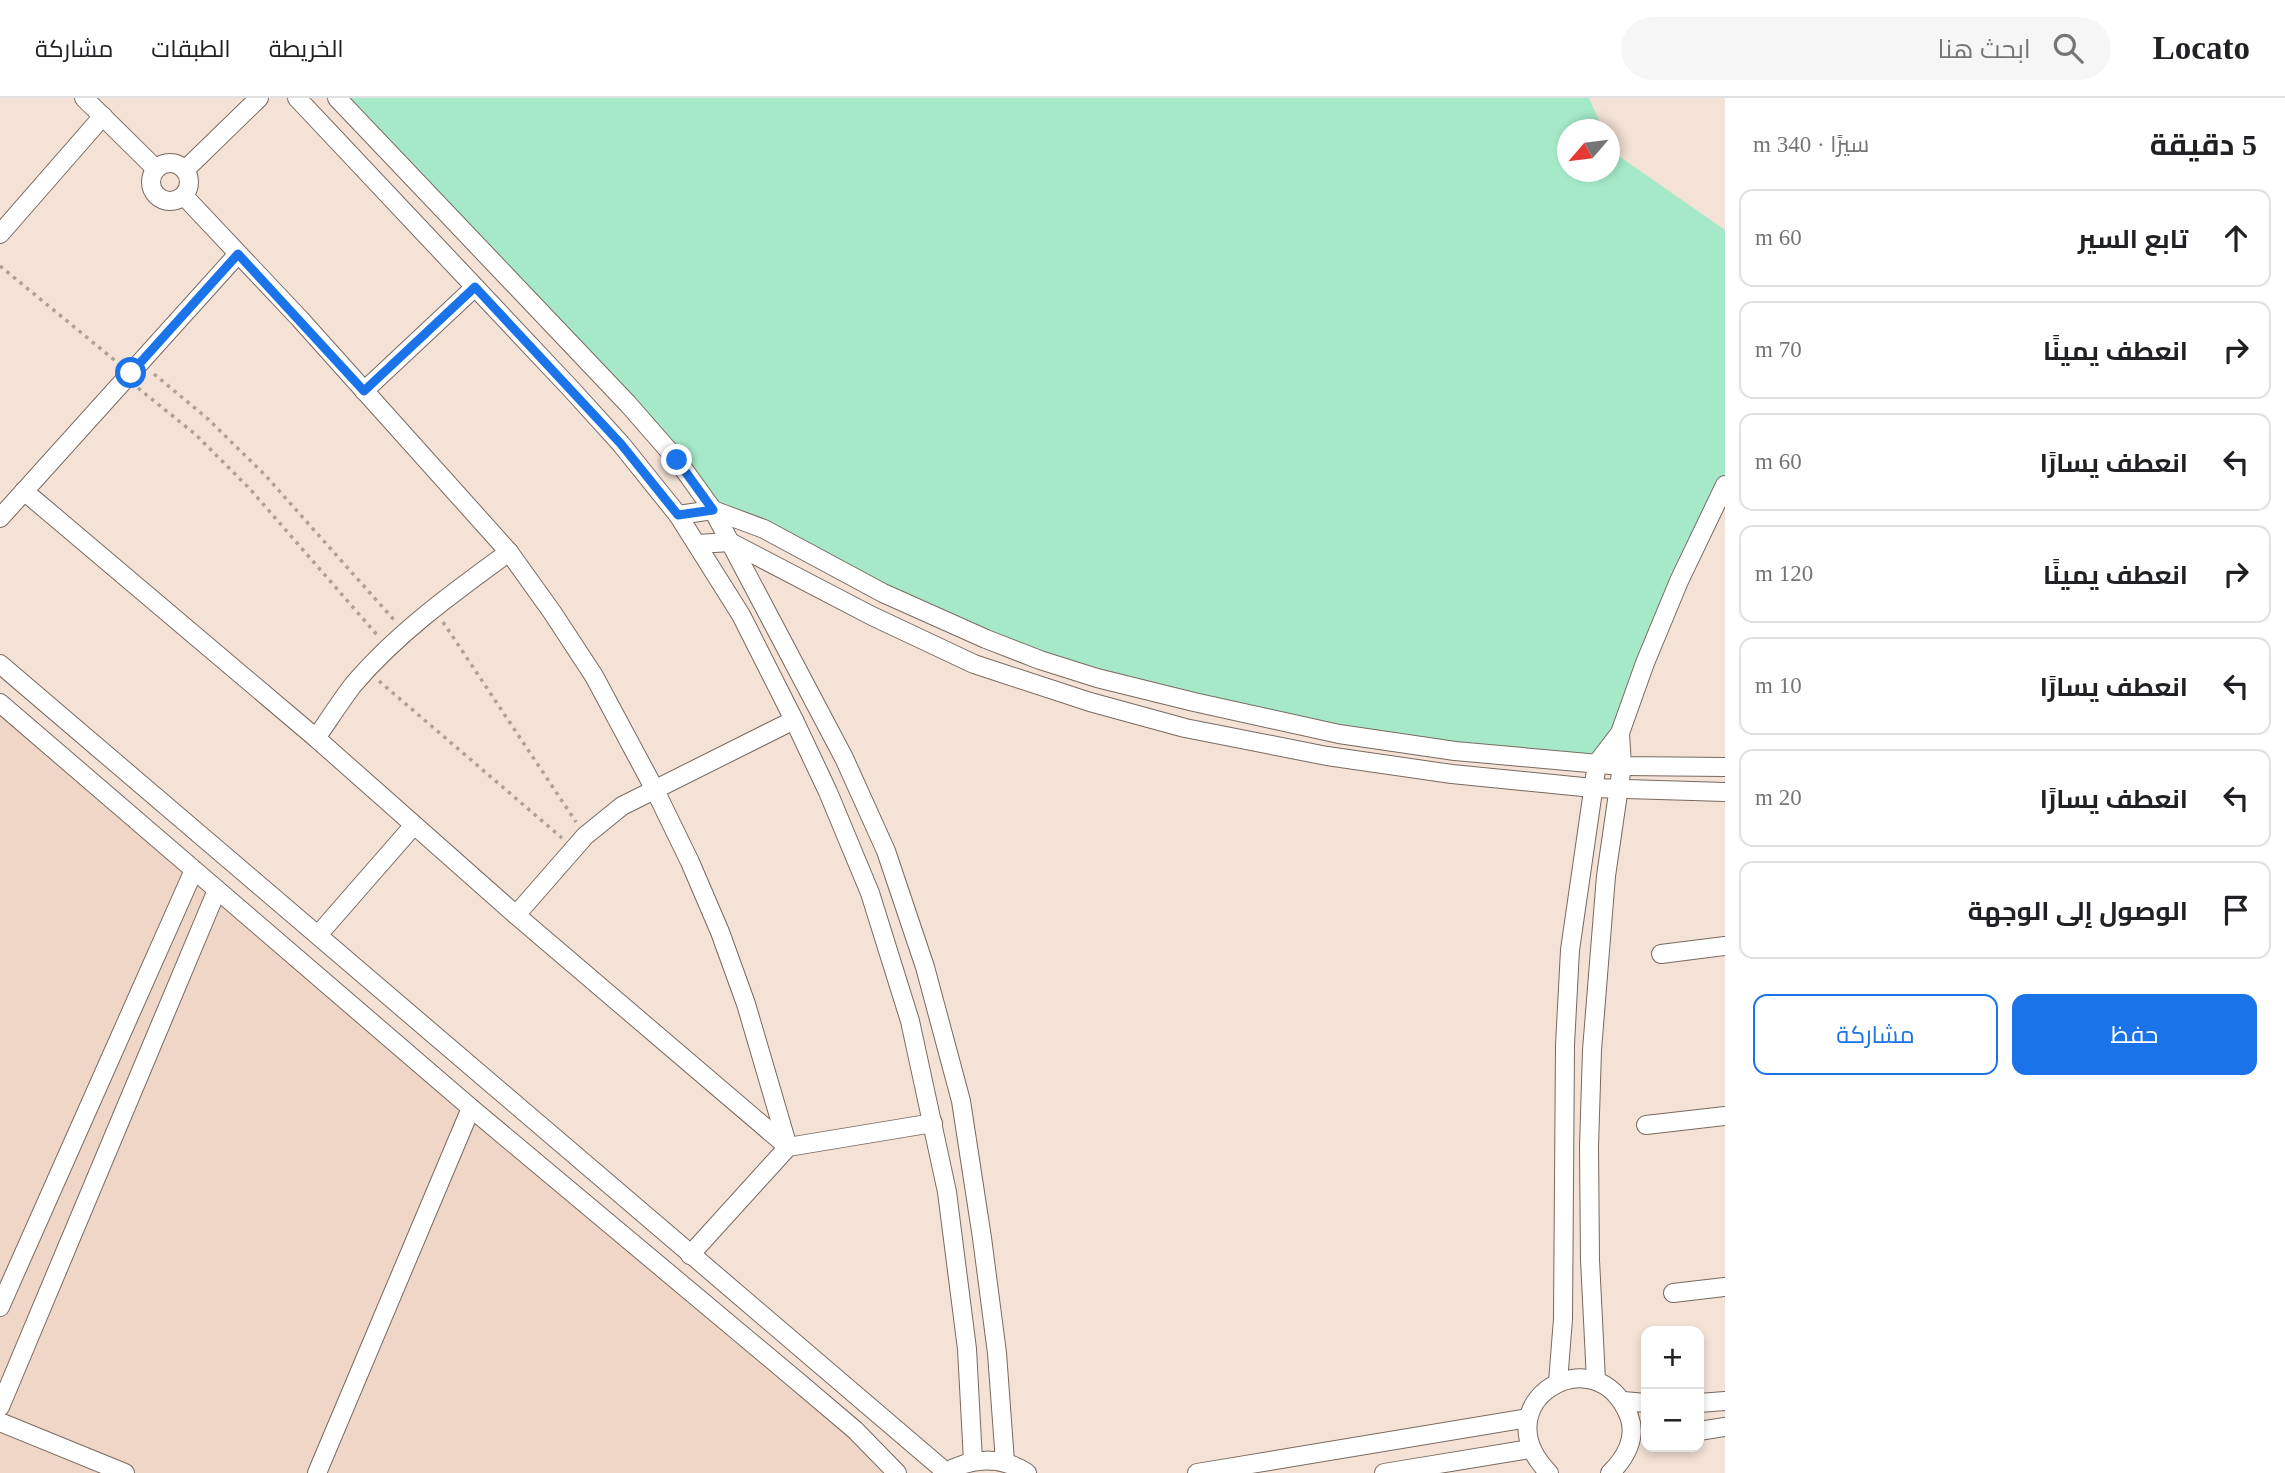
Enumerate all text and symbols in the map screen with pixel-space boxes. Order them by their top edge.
search box [1621,17,2111,80]
icon: search [2049,29,2087,67]
text: Locato [2153,30,2250,66]
text: ابحث هنا [1937,35,2031,64]
text: مشاركة [35,36,113,62]
text: الطبقات [151,36,231,62]
text: الخريطة [269,36,344,62]
north arrow [1557,119,1620,182]
text: 5 دقيقة [2150,128,2257,161]
text: سيرًا · 340 m [1753,132,1869,157]
icon: ahead [2217,219,2255,257]
text: 60 m [1755,225,1802,250]
text: تابع السير [2078,225,2188,254]
icon: right [2217,331,2255,369]
text: 70 m [1755,337,1802,362]
text: انعطف يمينًا [2043,337,2188,366]
route start [115,357,146,388]
icon: left [2217,443,2255,481]
route end [661,444,692,475]
text: 60 m [1755,449,1802,474]
text: انعطف يسارًا [2040,449,2188,478]
icon: right [2217,555,2255,593]
text: 120 m [1755,561,1813,586]
text: انعطف يمينًا [2043,561,2188,590]
icon: left [2217,667,2255,705]
text: 10 m [1755,673,1802,698]
text: انعطف يسارًا [2040,673,2188,702]
icon: left [2217,779,2255,817]
text: 20 m [1755,785,1802,810]
text: انعطف يسارًا [2040,785,2188,814]
icon: arrive [2217,891,2255,929]
text: الوصول إلى الوجهة [1968,897,2188,926]
button: مشاركة [1753,994,1998,1075]
button: حفظ [2012,994,2257,1075]
map controls [1641,1326,1704,1452]
button: + [1641,1326,1704,1389]
button: − [1641,1389,1704,1452]

